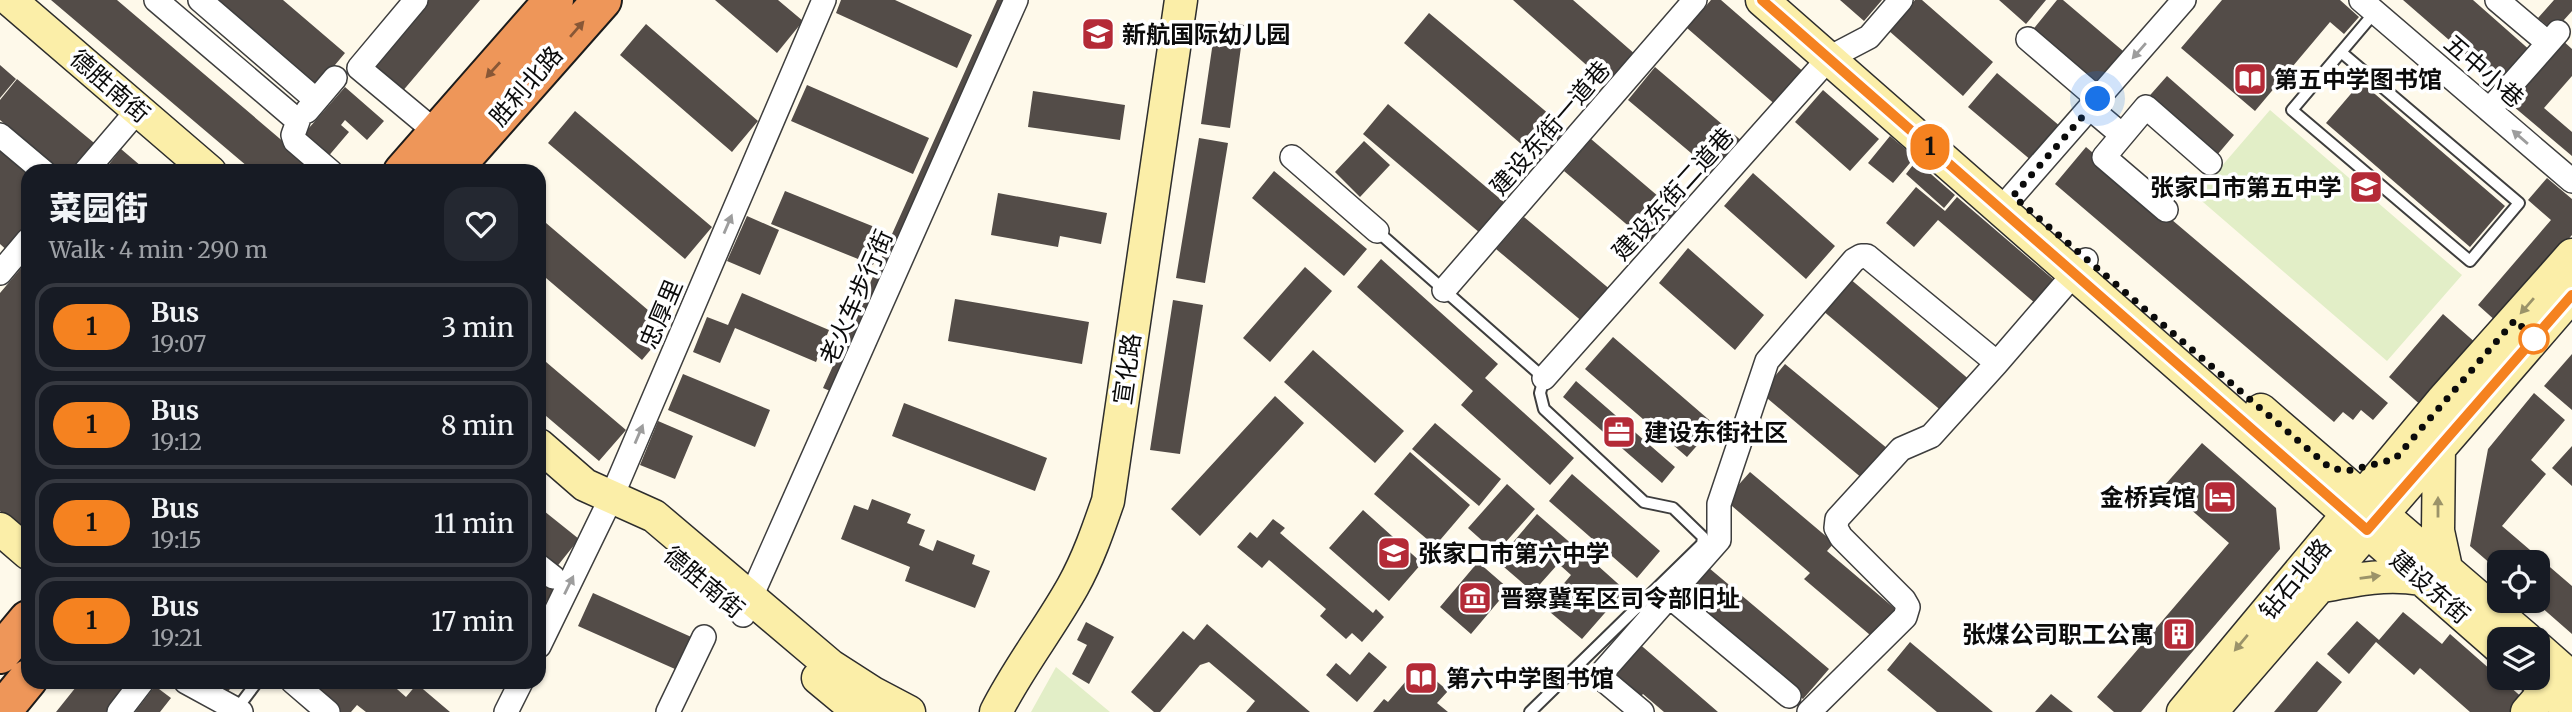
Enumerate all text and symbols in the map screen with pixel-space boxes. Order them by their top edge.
school or university icon: 新航国际幼儿园 [1079,15,1117,53]
place label: 新航国际幼儿园 [1122,19,1290,50]
one-way arrow [569,20,585,38]
street label: 五中小巷 [2438,28,2530,114]
street label: 胜利北路 [483,40,569,132]
street label: 德胜南街 [64,43,156,129]
one-way arrow [2132,43,2148,60]
street label: 建设东街一道巷 [1483,54,1617,202]
library icon: 第五中学图书馆 [2231,60,2269,98]
one-way arrow [486,61,502,78]
place label: 第五中学图书馆 [2274,64,2442,95]
your location [2080,81,2115,116]
street label: 建设东街二道巷 [1605,121,1741,267]
line badge: 1 [1907,124,1953,170]
one-way arrow [2512,130,2529,145]
text: 1 [1924,131,1936,162]
school or university icon: 张家口市第五中学 [2347,168,2385,206]
place label: 张家口市第五中学 [2150,172,2342,203]
button: heart [444,187,518,261]
text: 菜园街 [49,188,148,229]
one-way arrow [723,214,734,235]
street label: 老火车步行街 [813,225,899,369]
text: Walk · 4 min · 290 m [49,235,267,264]
street label: 忠厚里 [633,275,689,353]
text: Bus [151,296,199,329]
one-way arrow [2519,297,2535,315]
text: 1 [86,311,97,342]
text: 3 min [442,311,514,344]
unlabelled marker [2519,324,2549,354]
text: 19:07 [151,329,206,358]
street label: 宣化路 [1107,331,1147,407]
text: Bus [151,394,199,427]
text: 1 [86,409,97,440]
text: 8 min [441,409,514,442]
office icon: 建设东街社区 [1600,413,1638,451]
place label: 建设东街社区 [1644,417,1788,448]
one-way arrow [634,423,645,444]
text: 19:12 [151,427,202,456]
hotel icon: 金桥宾馆 [2201,478,2239,516]
place label: 金桥宾馆 [2100,482,2196,513]
text: Bus [151,492,199,525]
one-way arrow [2432,496,2444,518]
text: 1 [86,507,97,538]
text: 11 min [434,507,514,540]
text: 19:15 [151,525,202,554]
street label: 钻石北路 [2252,532,2338,626]
school or university icon: 张家口市第六中学 [1375,534,1413,572]
place label: 张家口市第六中学 [1418,538,1610,569]
street label: 德胜南街 [657,539,751,625]
street label: 建设东街 [2384,544,2476,630]
map controls [2487,550,2550,690]
button: locate [2487,550,2550,613]
one-way arrow [2359,572,2381,583]
one-way arrow [564,575,575,595]
museum icon: 晋察冀军区司令部旧址 [1456,579,1494,617]
place label: 晋察冀军区司令部旧址 [1500,583,1740,614]
text: Bus [151,590,199,623]
text: 1 [86,605,97,636]
text: 17 min [431,605,514,638]
building icon: 张煤公司职工公寓 [2160,615,2198,653]
place label: 张煤公司职工公寓 [1962,619,2154,650]
text: 19:21 [151,623,202,652]
button: layers [2487,627,2550,690]
one-way arrow [2234,635,2249,652]
library icon: 第六中学图书馆 [1402,659,1440,697]
place label: 第六中学图书馆 [1446,663,1614,694]

